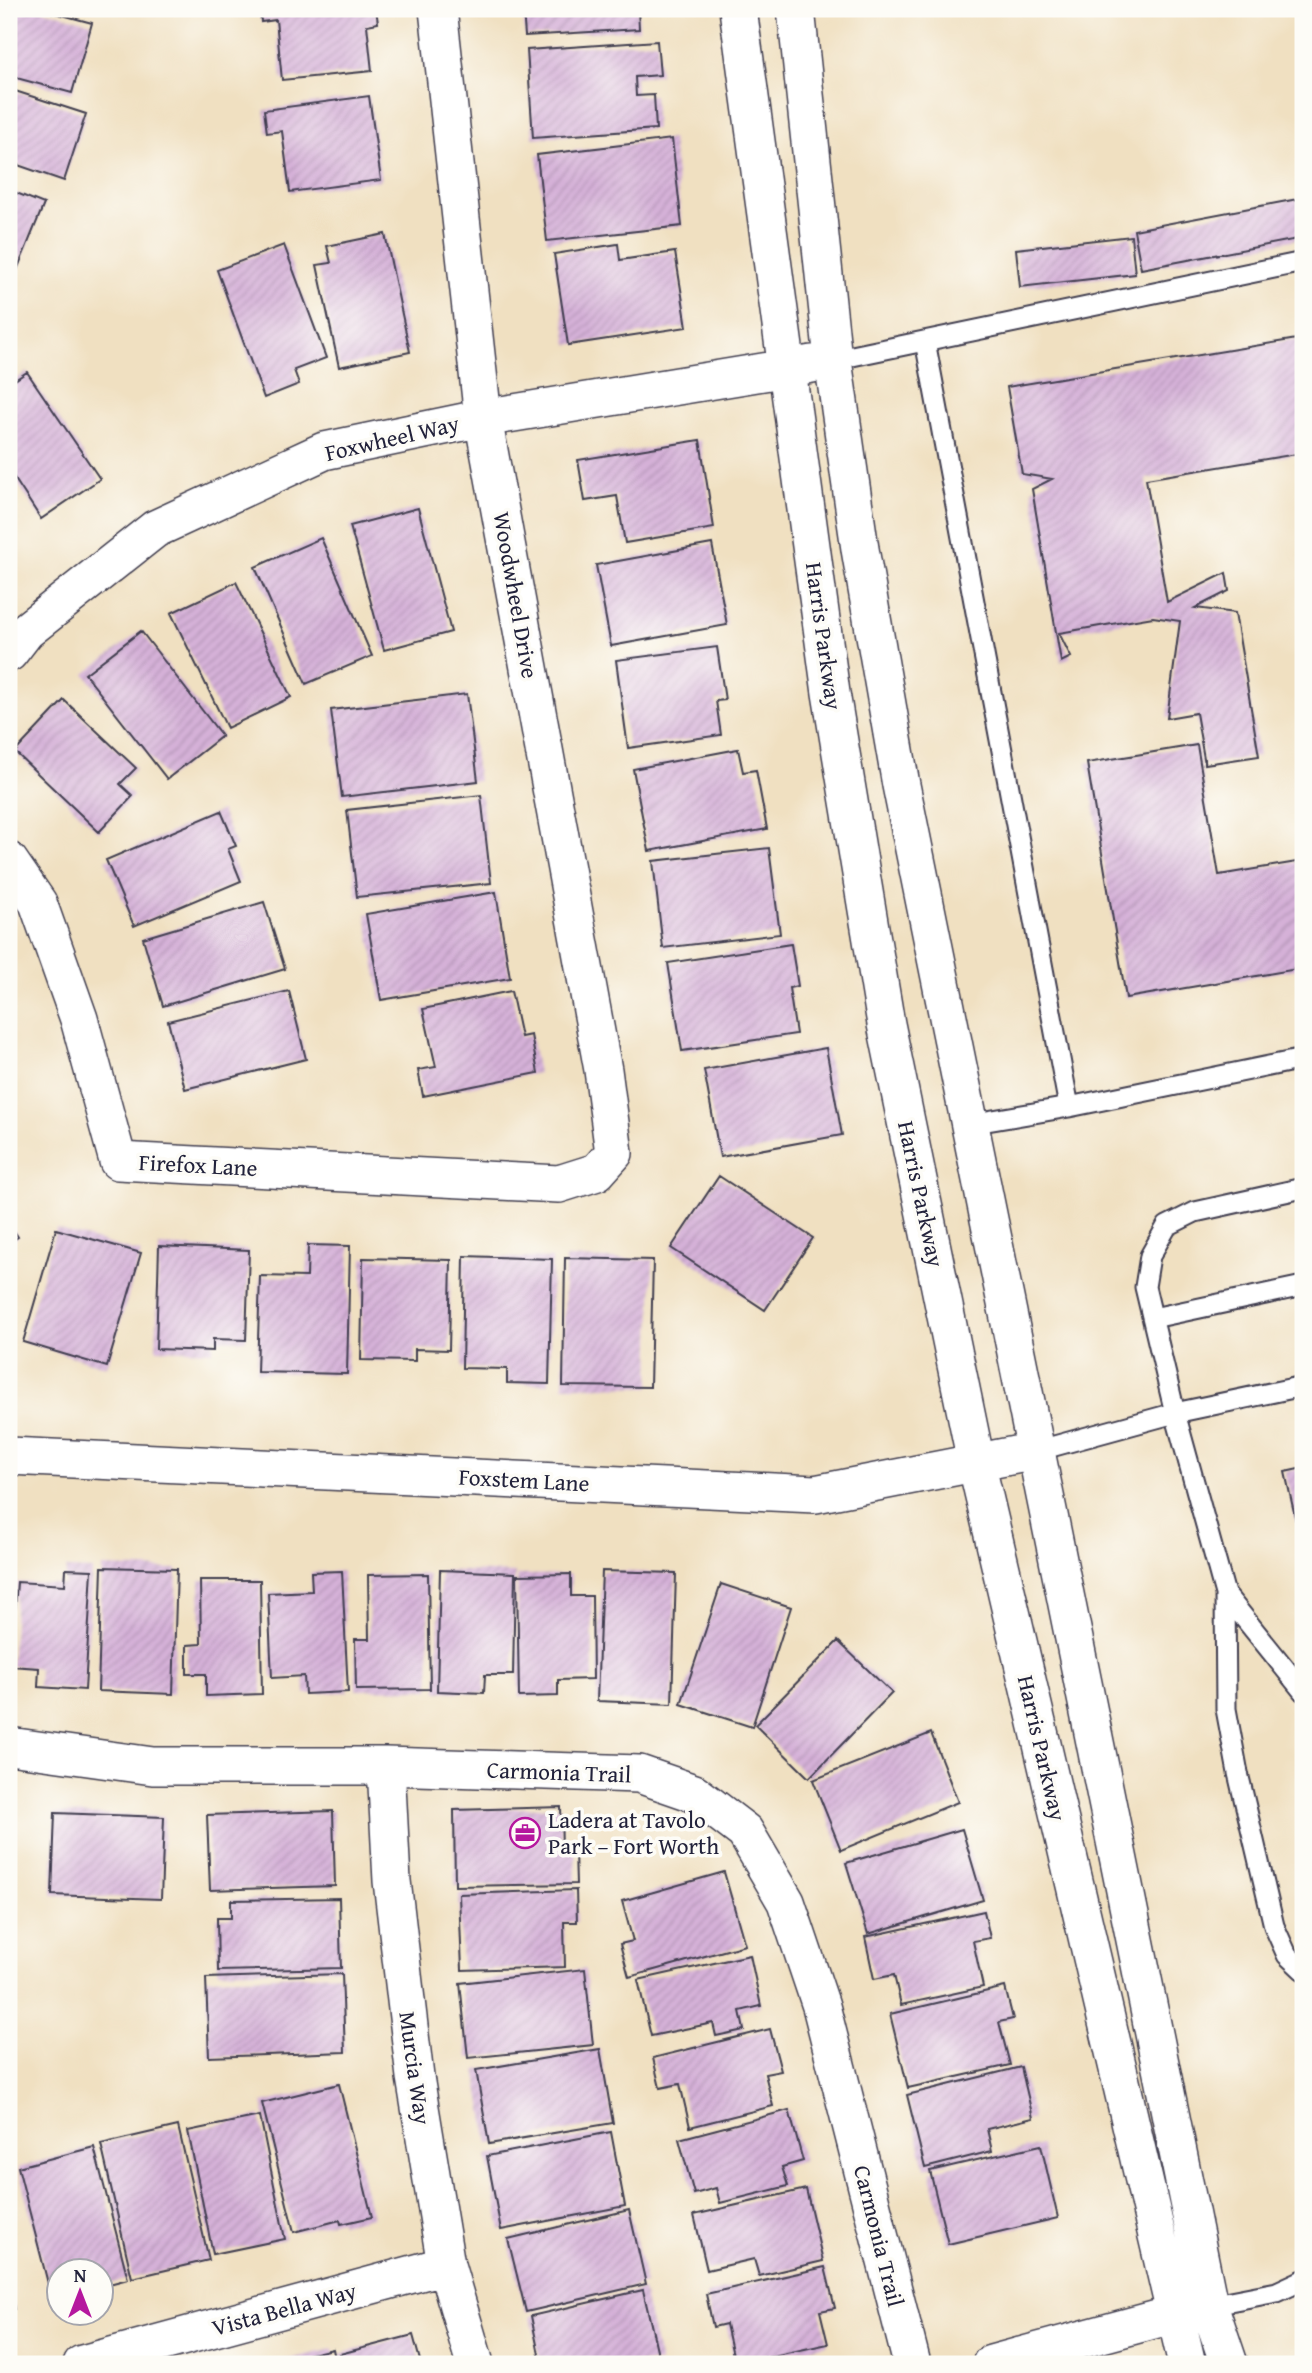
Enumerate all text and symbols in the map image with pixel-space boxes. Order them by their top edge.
street label: Foxwheel Way [322,406,463,469]
street label: Woodwheel Drive [486,509,547,681]
street label: Harris Parkway [798,560,851,712]
street label: Harris Parkway [890,1118,953,1270]
street label: Firefox Lane [138,1145,258,1184]
street label: Foxstem Lane [458,1460,590,1499]
street label: Harris Parkway [1010,1672,1075,1824]
street label: Carmonia Trail [486,1752,632,1791]
place label: Ladera at Tavolo Park – Fort Worth [548,1803,719,1862]
office icon: Ladera at Tavolo Park – Fort Worth [508,1816,542,1850]
street label: Murcia Way [391,2009,440,2127]
street label: Carmonia Trail [846,2162,913,2310]
north arrow [46,2258,116,2328]
text: N [74,2261,87,2289]
street label: Vista Bella Way [208,2273,360,2344]

